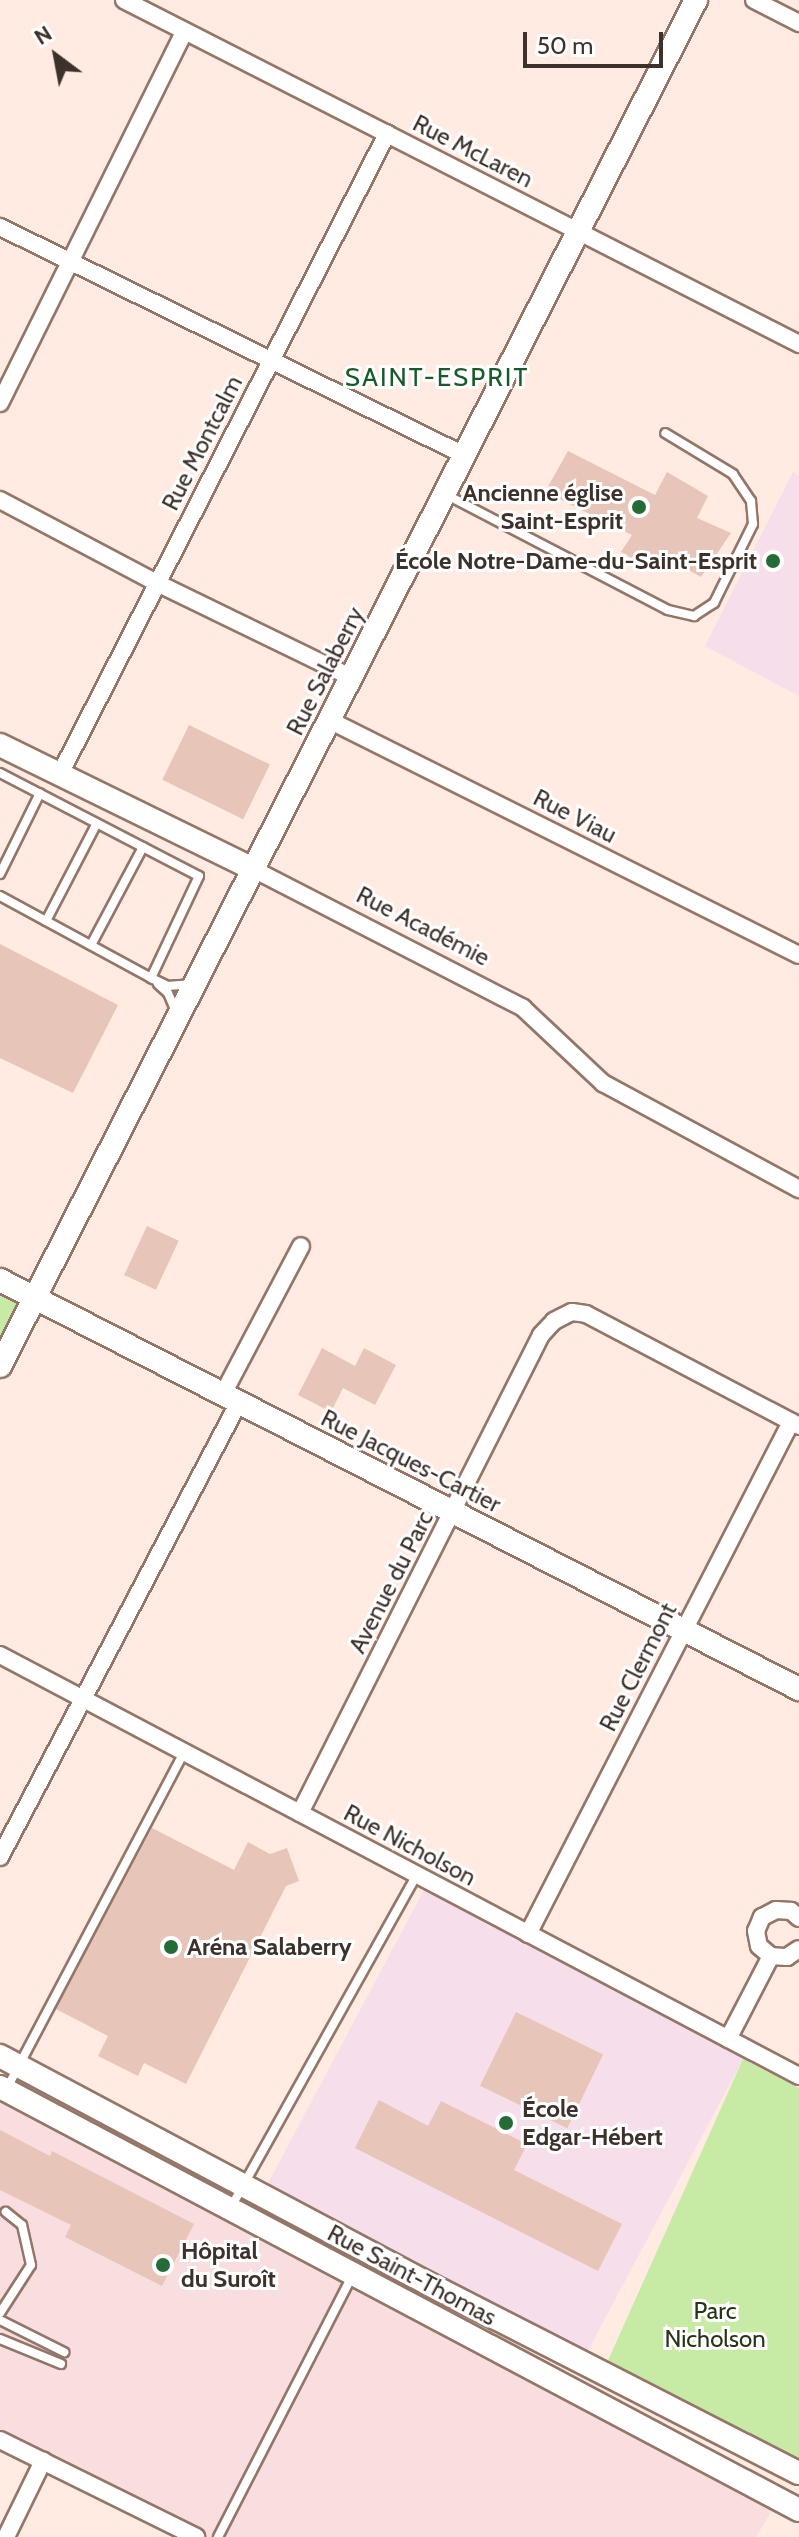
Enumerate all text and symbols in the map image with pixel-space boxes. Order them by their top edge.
north arrow [16,16,96,96]
scale bar [527,16,667,66]
text: N [29,20,57,51]
text: 50 m [537,31,593,60]
street label: Rue McLaren [408,108,538,194]
district label: SAINT-ESPRIT [345,362,529,394]
street label: Rue Montcalm [156,371,248,515]
place label: Ancienne église Saint-Esprit [462,479,623,535]
marker: Ancienne église Saint-Esprit [630,498,648,516]
place label: École Notre-Dame-du-Saint-Esprit [395,547,757,575]
marker: École Notre-Dame-du-Saint-Esprit [764,552,782,570]
street label: Rue Salaberry [280,602,370,740]
street label: Rue Viau [529,783,621,849]
street label: Rue Académie [352,880,494,972]
street label: Rue Jacques-Cartier [316,1403,506,1519]
street label: Avenue du Parc [343,1506,439,1658]
street label: Rue Clermont [593,1598,683,1736]
street label: Rue Nicholson [339,1798,481,1892]
place label: Aréna Salaberry [187,1933,352,1961]
marker: Aréna Salaberry [162,1938,180,1956]
place label: École Edgar-Hébert [522,2095,663,2151]
marker: École Edgar-Hébert [497,2114,515,2132]
street label: Rue Saint-Thomas [323,2218,501,2332]
place label: Hôpital du Suroît [181,2237,276,2293]
marker: Hôpital du Suroît [152,2254,174,2276]
park label: Parc Nicholson [664,2297,766,2353]

